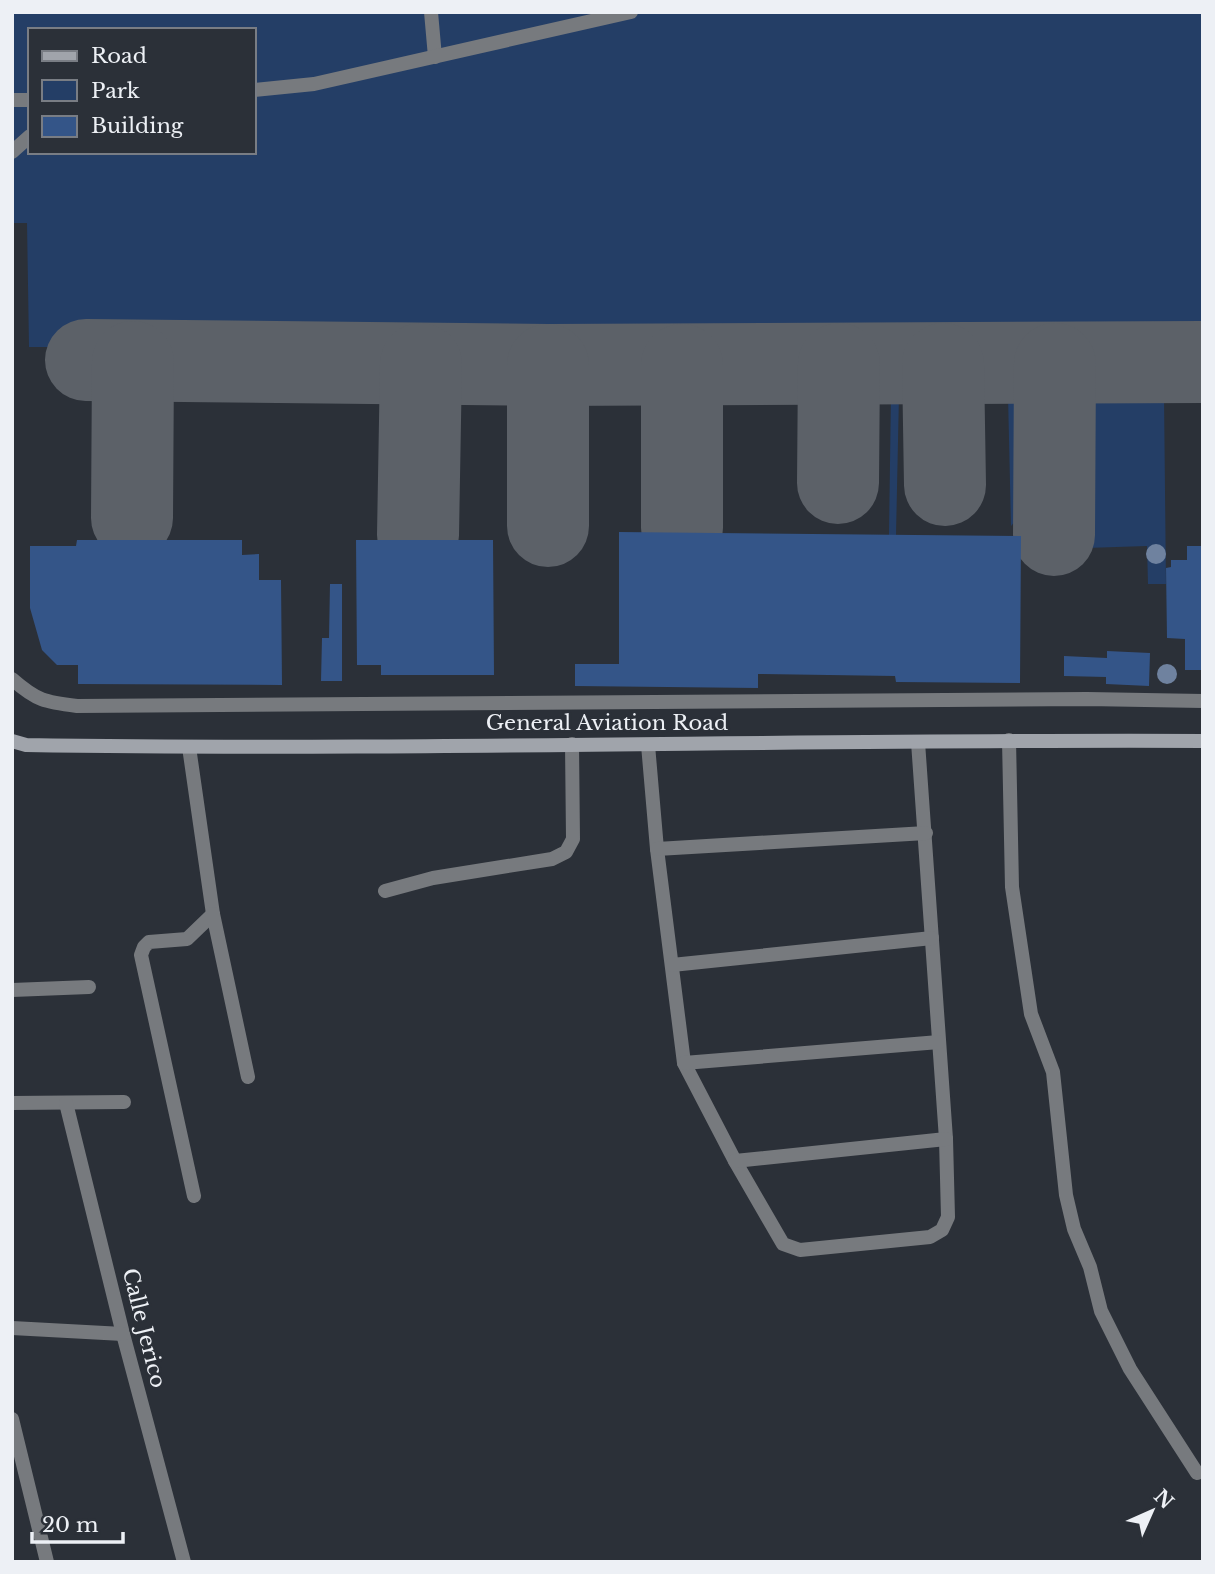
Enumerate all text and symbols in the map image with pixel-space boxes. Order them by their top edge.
legend [28,28,256,154]
text: Road [91,43,147,69]
text: Park [91,78,140,104]
text: Building [91,113,184,139]
street label: General Aviation Road [486,710,728,736]
street label: Calle Jerico [117,1266,171,1390]
north arrow [1117,1476,1187,1546]
text: N [1149,1485,1178,1514]
scale bar [32,1500,122,1544]
text: 20 m [42,1512,99,1538]

